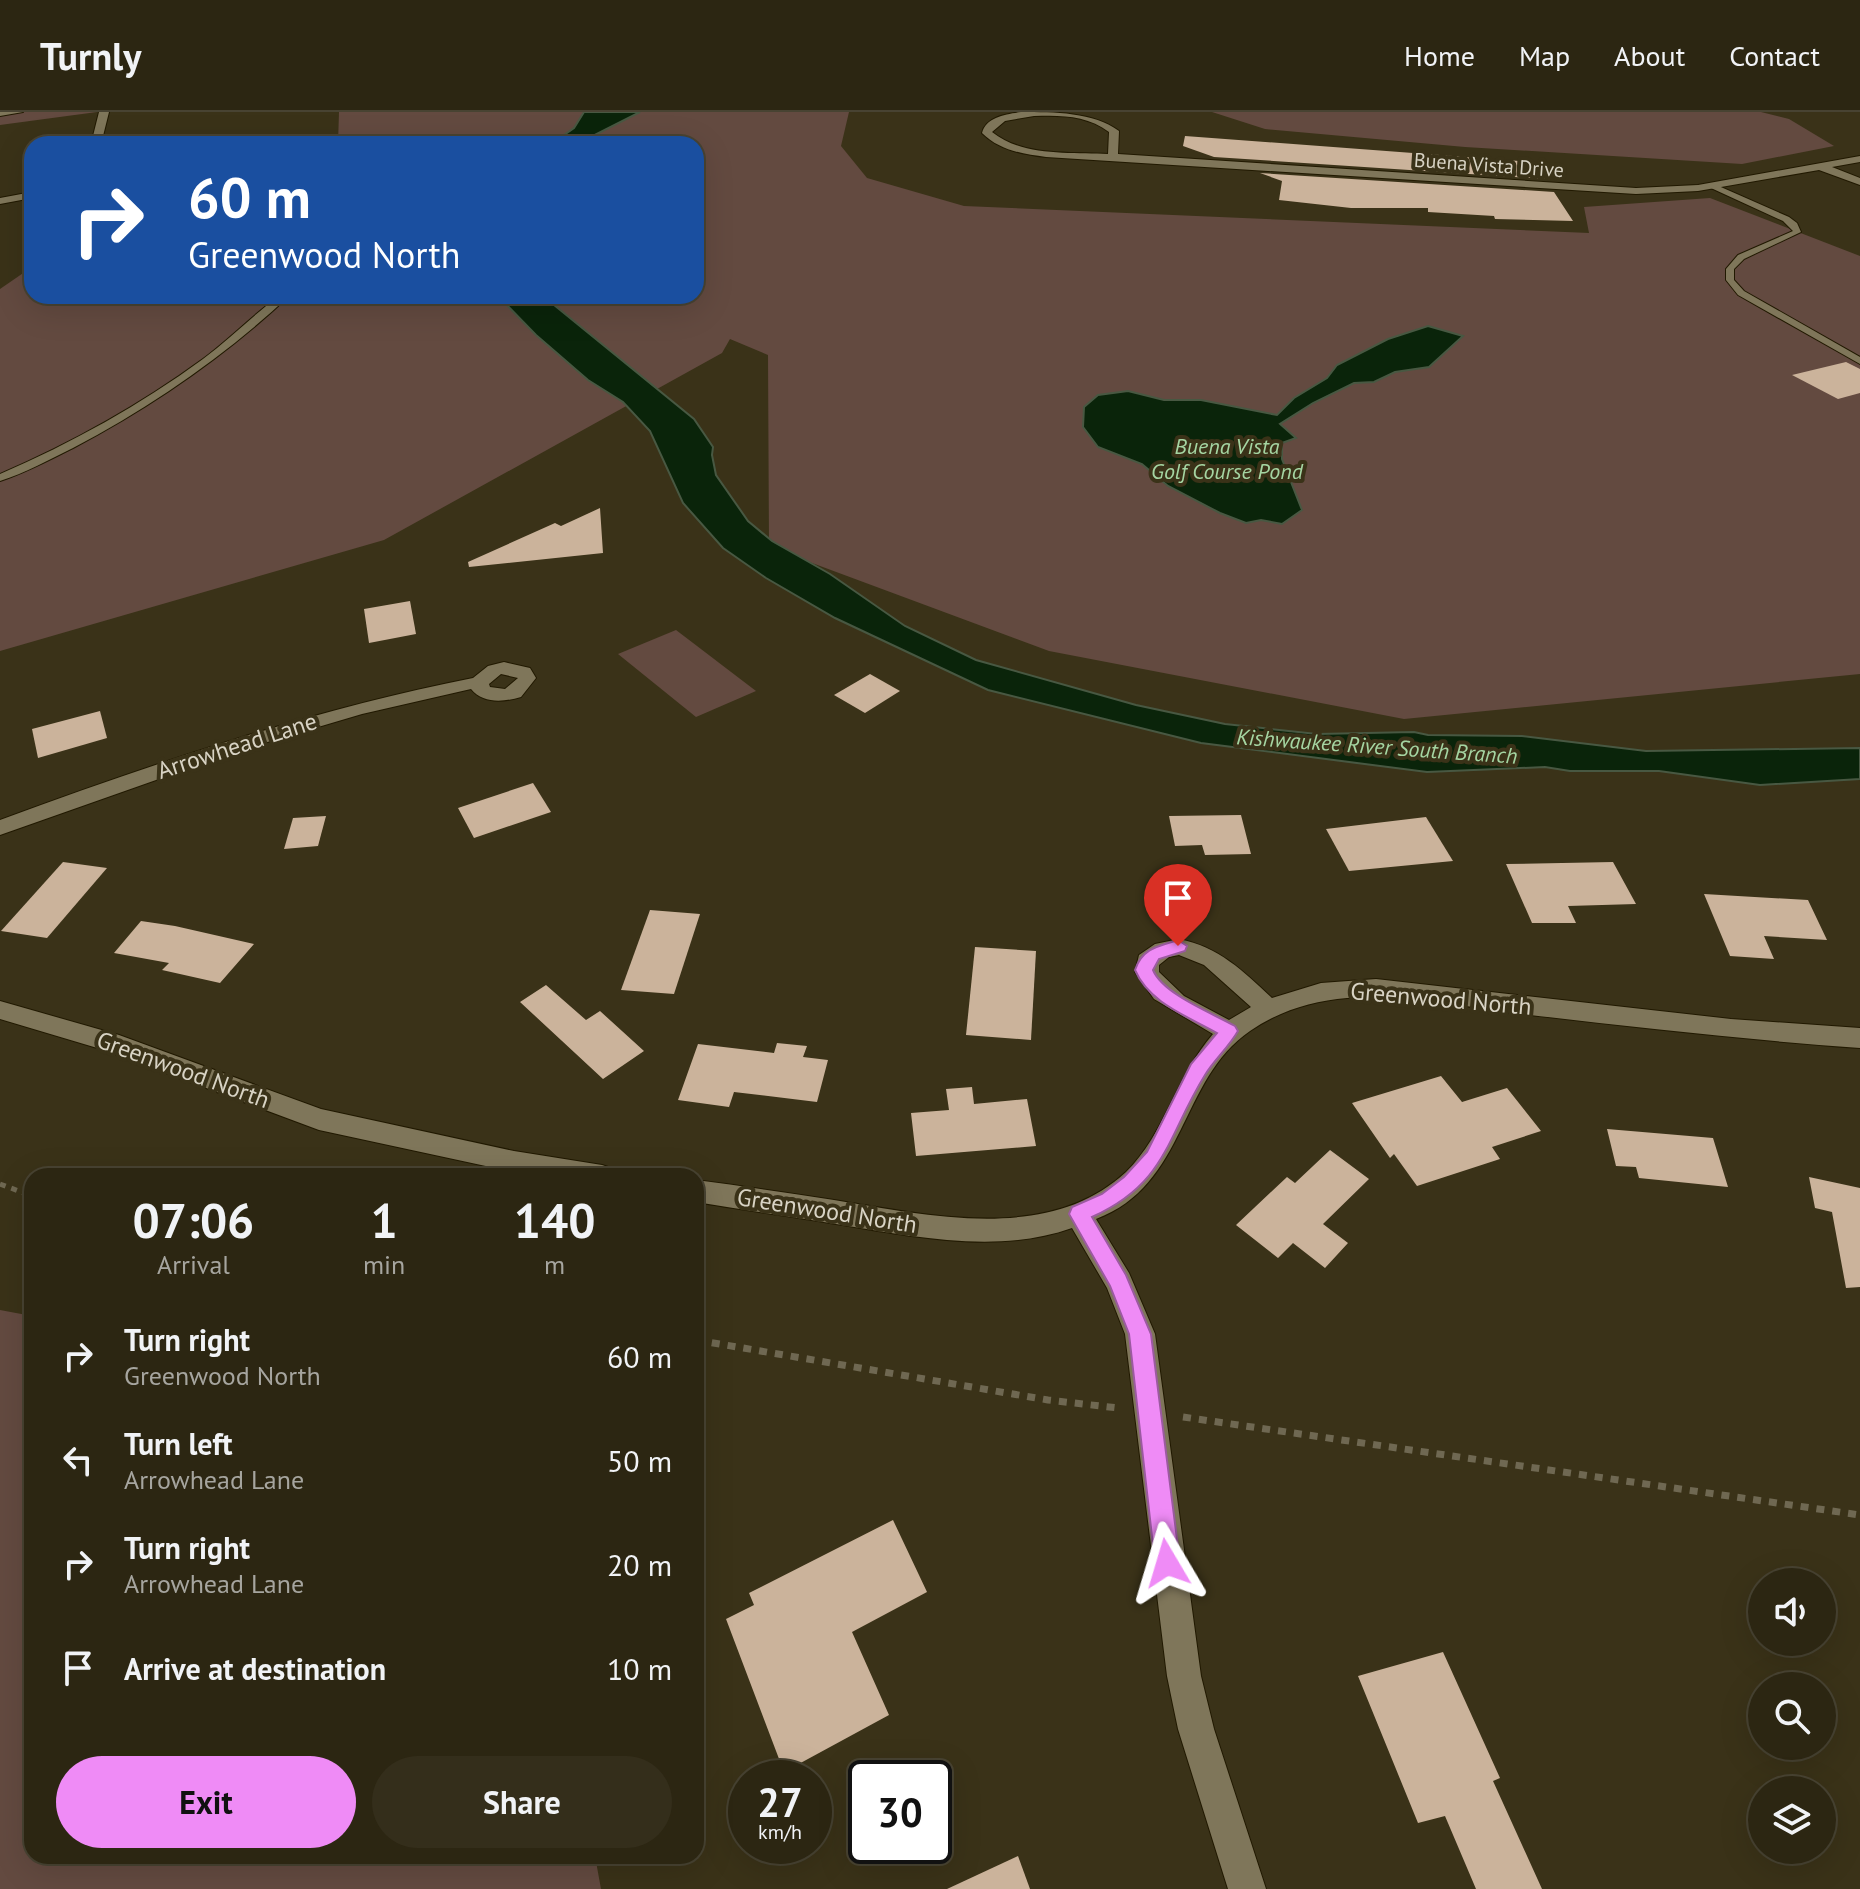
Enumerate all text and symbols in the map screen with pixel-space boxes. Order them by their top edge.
text: Turnly [40,31,141,80]
text: Home [1404,37,1475,74]
text: Map [1519,37,1570,74]
text: About [1614,37,1685,74]
text: Contact [1729,37,1820,74]
street label: Buena Vista Drive [1413,147,1565,183]
text: 60 m [188,161,311,233]
icon: right [56,168,160,272]
text: Greenwood North [188,231,461,278]
water label: Buena Vista Golf Course Pond [1151,432,1304,485]
street label: Arrowhead Lane [153,705,321,786]
water label: Kishwaukee River South Branch [1236,722,1518,770]
pin [1144,864,1212,946]
icon: arrive [1156,876,1200,920]
street label: Greenwood North [1349,975,1533,1022]
street label: Greenwood North [93,1024,274,1115]
street label: Greenwood North [735,1181,919,1240]
text: 07:06 [133,1189,254,1251]
text: 1 [370,1189,398,1251]
text: 140 [514,1189,595,1251]
text: Arrival [157,1248,230,1281]
text: min [363,1248,405,1281]
text: m [544,1248,565,1281]
text: Turn right [124,1320,250,1359]
icon: right [56,1334,100,1378]
text: 60 m [607,1337,672,1376]
text: Greenwood North [124,1359,321,1392]
text: Turn left [124,1424,232,1463]
icon: left [56,1438,100,1482]
text: 50 m [607,1441,672,1480]
text: Arrowhead Lane [124,1463,304,1496]
position arrow [1125,1521,1209,1605]
text: Turn right [124,1528,250,1567]
icon: right [56,1542,100,1586]
text: 20 m [607,1545,672,1584]
text: Arrowhead Lane [124,1567,304,1600]
map controls [1748,1568,1836,1864]
button: sound [1748,1568,1836,1656]
icon: arrive [56,1646,100,1690]
text: Arrive at destination [124,1649,386,1688]
text: 10 m [607,1649,672,1688]
button: search [1748,1672,1836,1760]
button: Exit [56,1756,356,1848]
button: Share [372,1756,672,1848]
speed limit sign: 30 [848,1760,952,1864]
text: 27 [757,1776,803,1828]
button: layers [1748,1776,1836,1864]
text: km/h [758,1819,802,1845]

